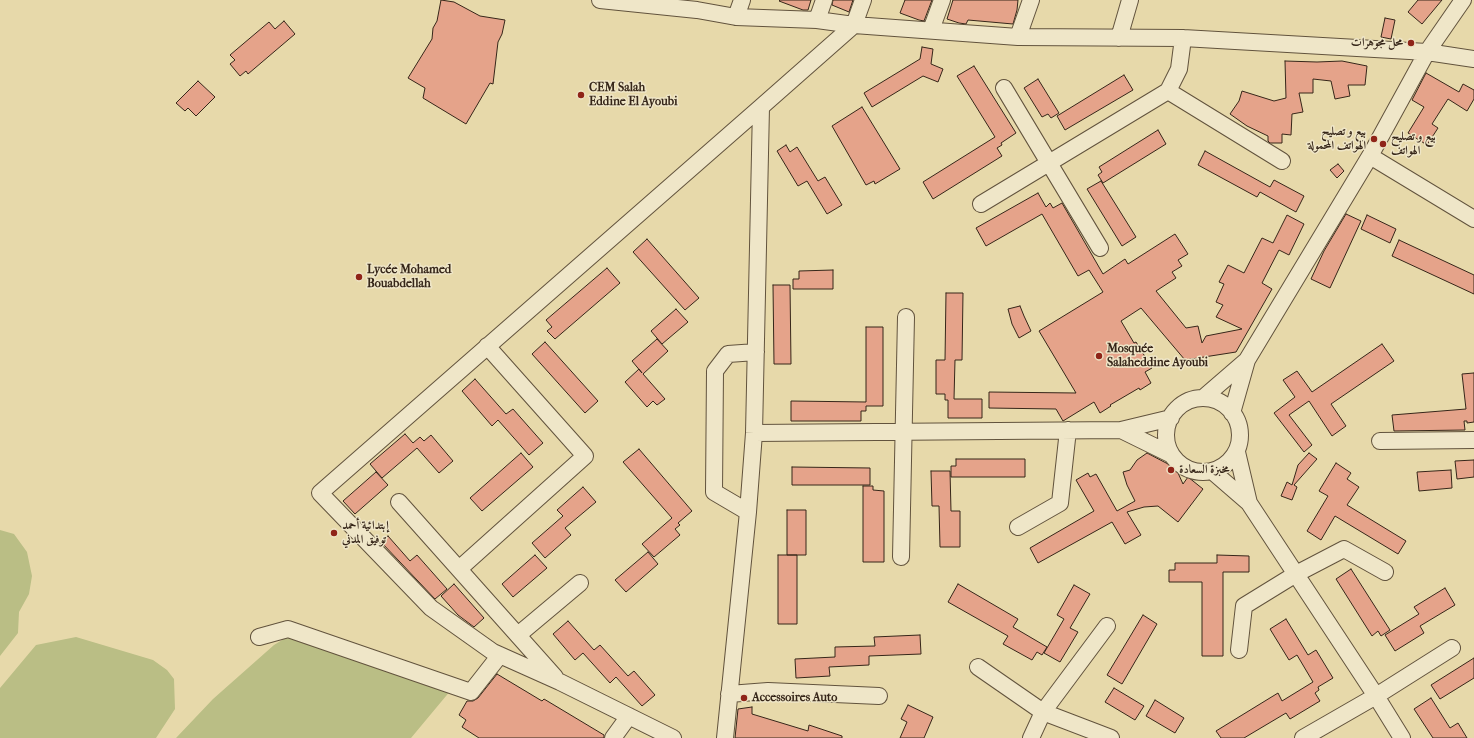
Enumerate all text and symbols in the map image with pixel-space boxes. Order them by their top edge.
place label: محل مجوهرات [1351,36,1403,50]
marker: محل مجوهرات [1406,38,1416,48]
place label: CEM Salah Eddine El Ayoubi [589,81,677,109]
marker: CEM Salah Eddine El Ayoubi [576,90,586,100]
place label: بيع و تصليح الهواتف المحمولة [1308,125,1366,153]
place label: بيع و تصليح الهواتف [1391,130,1436,158]
marker: بيع و تصليح الهواتف المحمولة [1369,134,1379,144]
marker: بيع و تصليح الهواتف [1378,139,1388,149]
place label: Lycée Mohamed Bouabdellah [367,263,451,291]
marker: Lycée Mohamed Bouabdellah [354,272,364,282]
place label: Mosquée Salaheddine Ayoubi [1107,342,1208,370]
marker: Mosquée Salaheddine Ayoubi [1094,351,1104,361]
place label: مخبزة السعادة [1179,463,1229,477]
marker: مخبزة السعادة [1166,465,1176,475]
place label: إبتدائية أحمد توفيق المدني [342,519,389,547]
marker: إبتدائية أحمد توفيق المدني [329,528,339,538]
place label: Accessoires Auto [752,691,837,705]
marker: Accessoires Auto [739,693,749,703]

